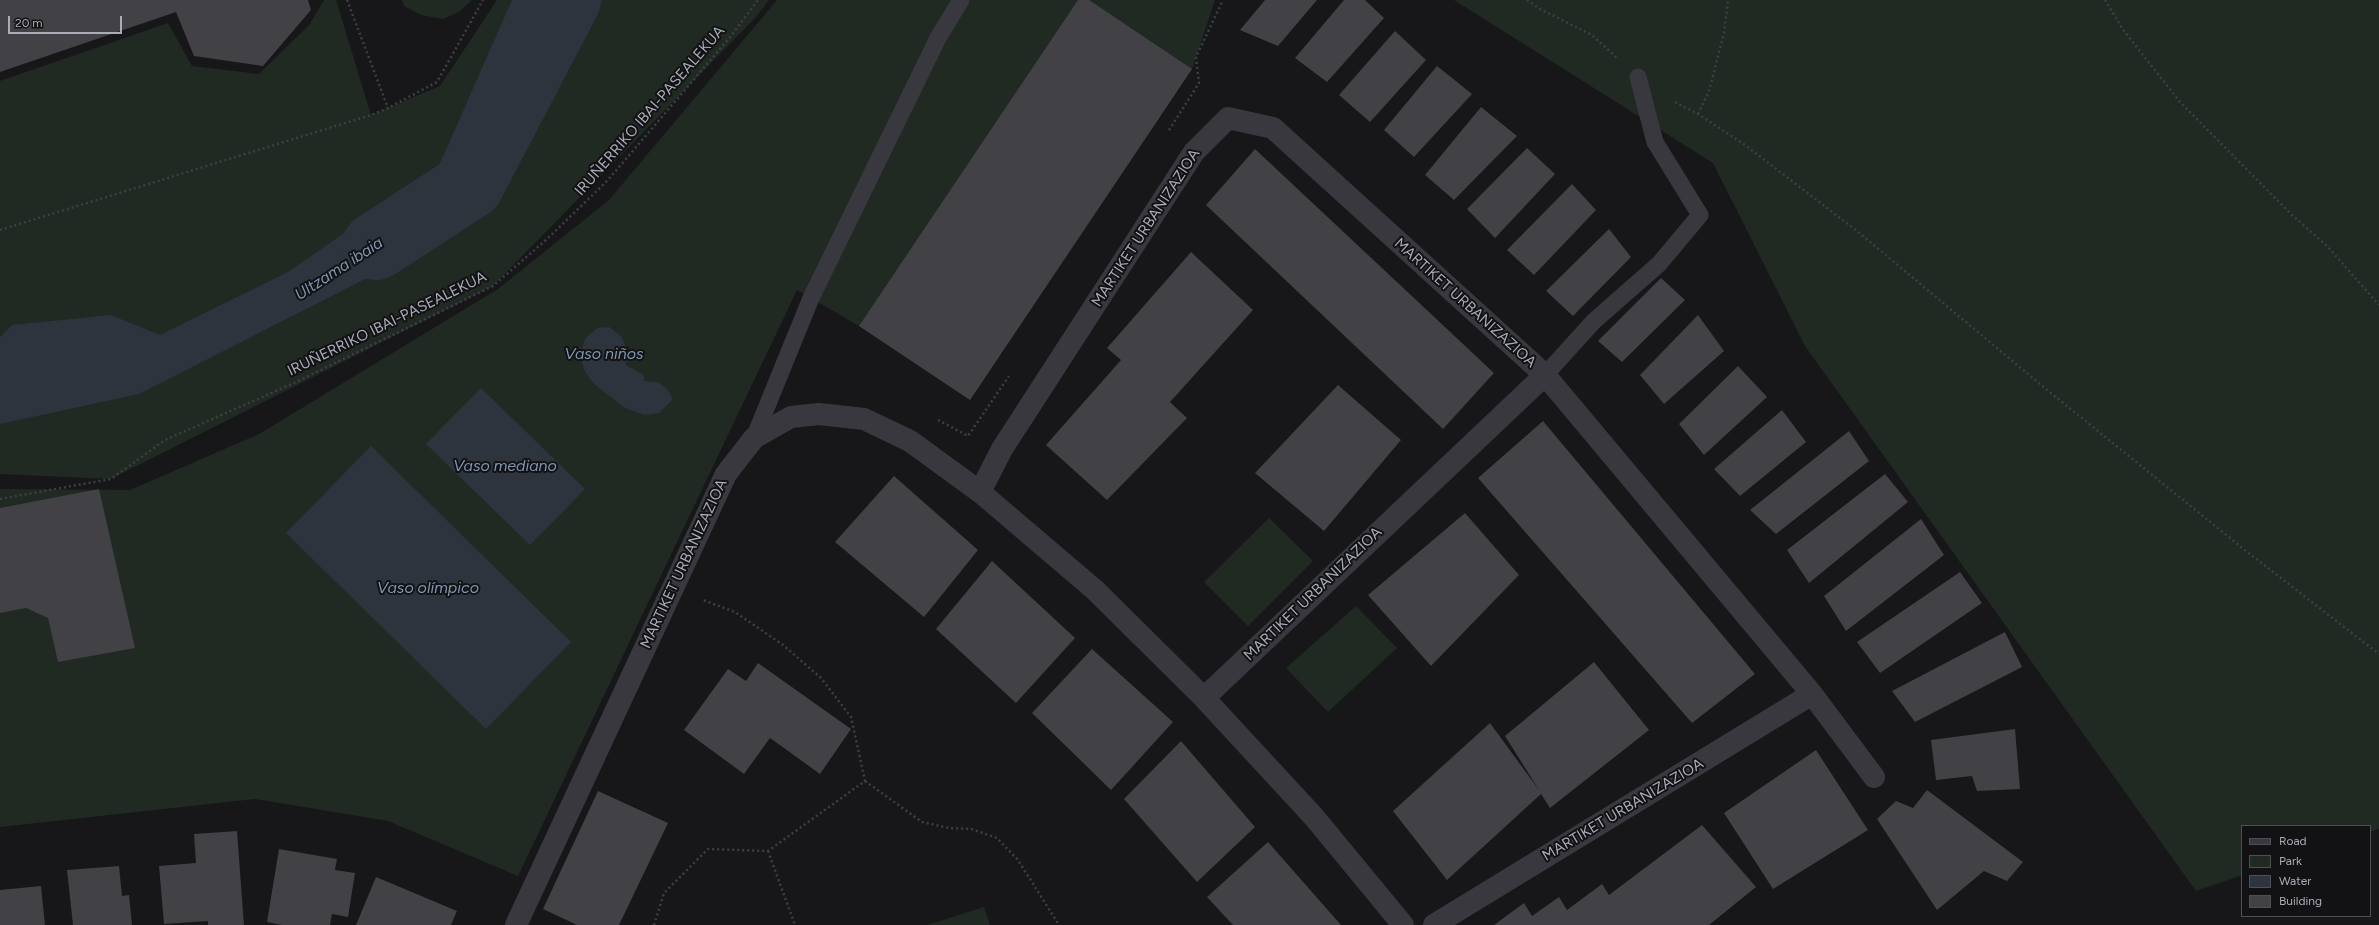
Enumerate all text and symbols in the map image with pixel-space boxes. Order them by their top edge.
scale bar [10,8,124,34]
text: 20 m [15,16,43,30]
street label: IRUÑERRIKO IBAI-PASEALEKUA [571,22,729,200]
street label: MARTIKET URBANIZAZIOA [1088,146,1204,310]
water label: Ultzama ibaia [291,233,387,305]
street label: MARTIKET URBANIZAZIOA [1390,234,1540,372]
street label: IRUÑERRIKO IBAI-PASEALEKUA [285,268,489,380]
water label: Vaso niños [564,344,644,364]
water label: Vaso mediano [453,456,557,476]
street label: MARTIKET URBANIZAZIOA [637,476,731,652]
street label: MARTIKET URBANIZAZIOA [1240,523,1386,665]
water label: Vaso olímpico [377,578,479,598]
street label: MARTIKET URBANIZAZIOA [1539,755,1707,865]
legend [2241,825,2371,917]
text: Road [2279,834,2307,848]
text: Park [2279,854,2302,868]
text: Water [2279,874,2311,888]
text: Building [2279,894,2322,908]

